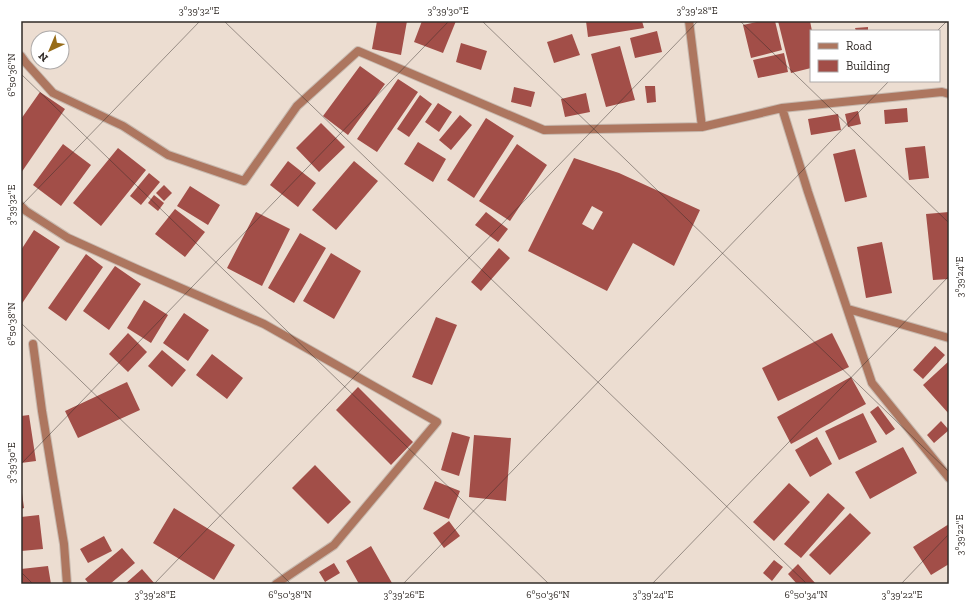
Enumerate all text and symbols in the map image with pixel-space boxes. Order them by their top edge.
text: 3°39'32"E [179,5,219,17]
text: 3°39'30"E [427,5,469,17]
text: 3°39'28"E [676,5,718,17]
north arrow [30,30,70,70]
legend [810,30,940,82]
text: Road [846,39,872,53]
text: N [35,49,51,64]
text: 6°50'36"N [6,53,18,97]
text: Building [846,59,890,73]
text: 3°39'32"E [6,185,18,225]
text: 3°39'24"E [954,256,966,297]
text: 6°50'38"N [6,302,18,346]
text: 3°39'30"E [6,442,18,484]
text: 3°39'22"E [954,514,966,555]
text: 3°39'28"E [134,589,176,601]
text: 6°50'38"N [268,589,312,601]
text: 3°39'26"E [383,589,425,601]
text: 6°50'36"N [526,589,570,601]
text: 3°39'24"E [633,589,674,601]
text: 6°50'34"N [784,589,828,601]
text: 3°39'22"E [882,589,923,601]

